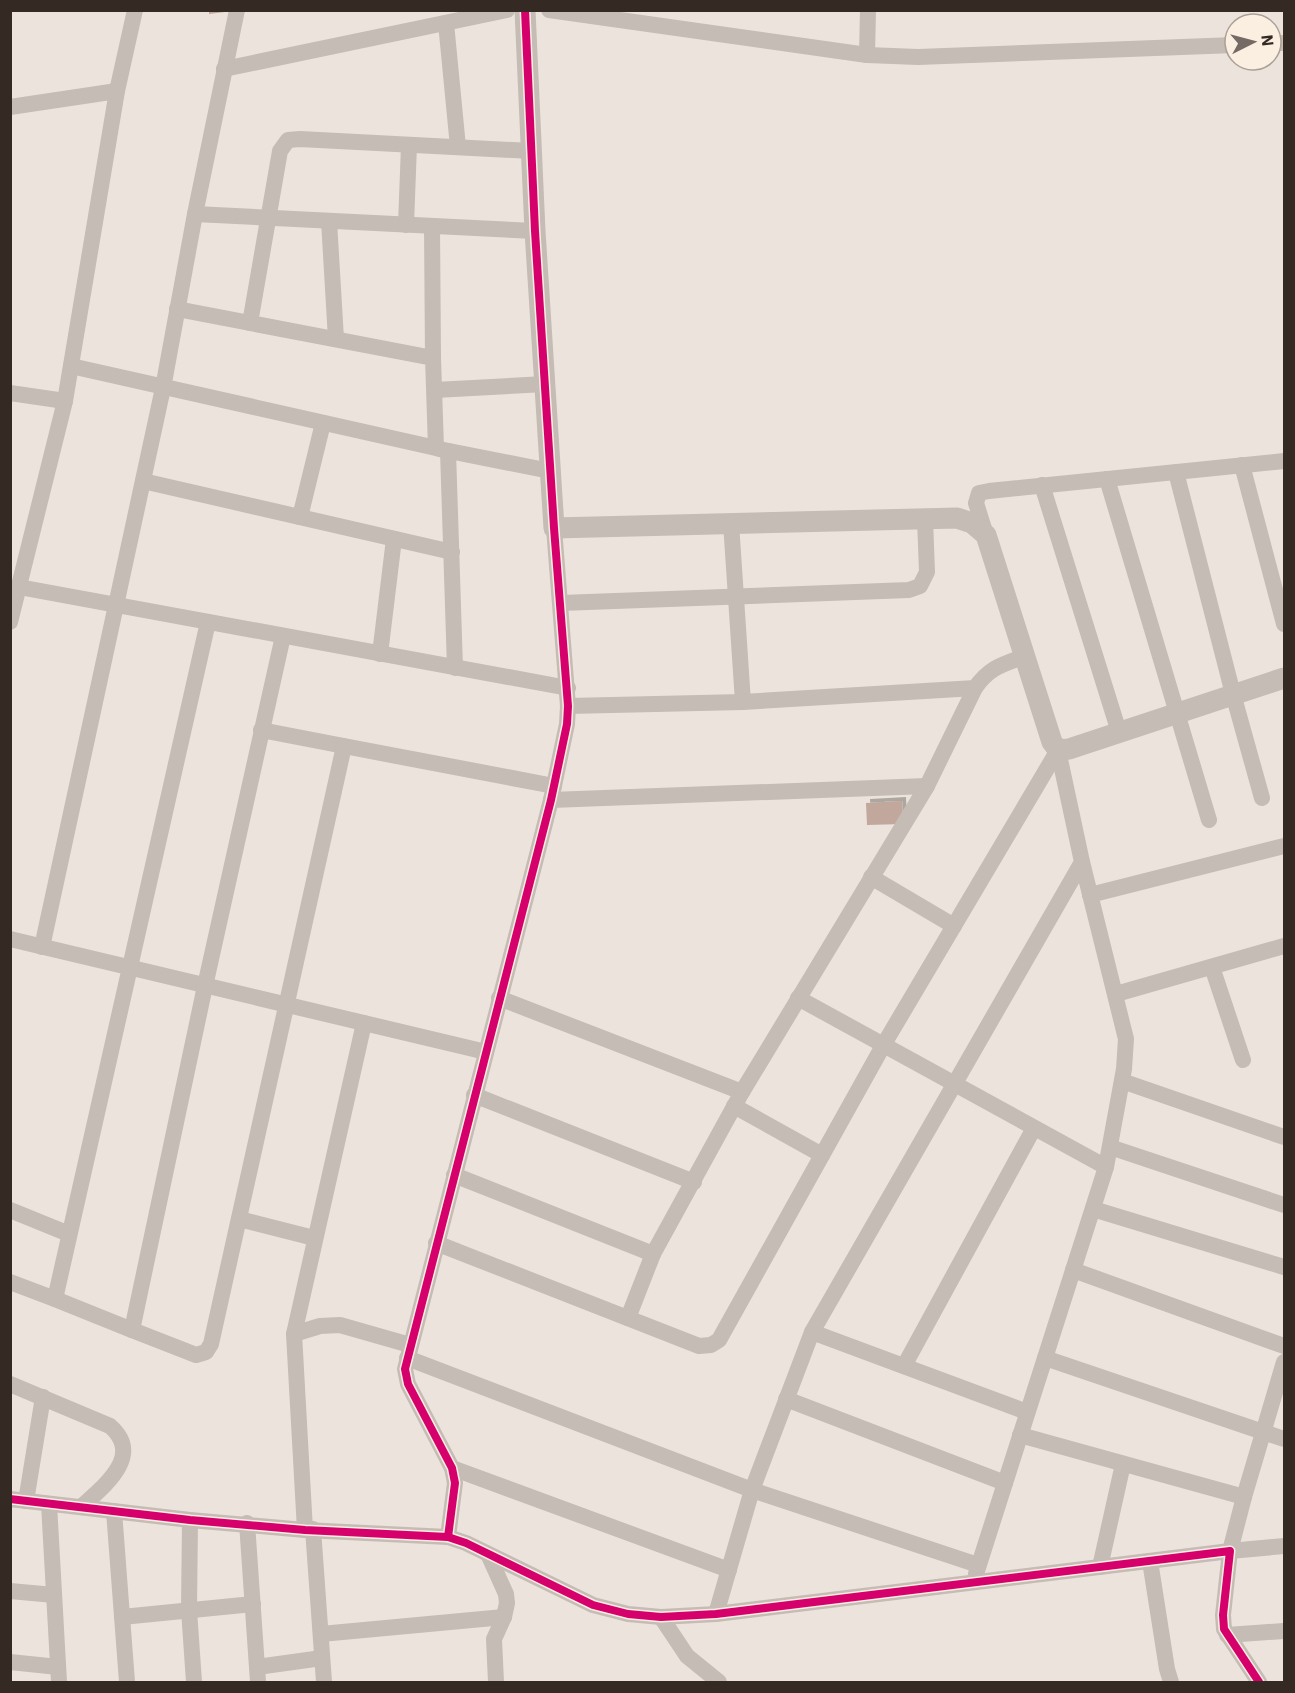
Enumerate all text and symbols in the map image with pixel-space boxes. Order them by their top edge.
north arrow [1223,12,1283,72]
text: N [1257,34,1278,47]

